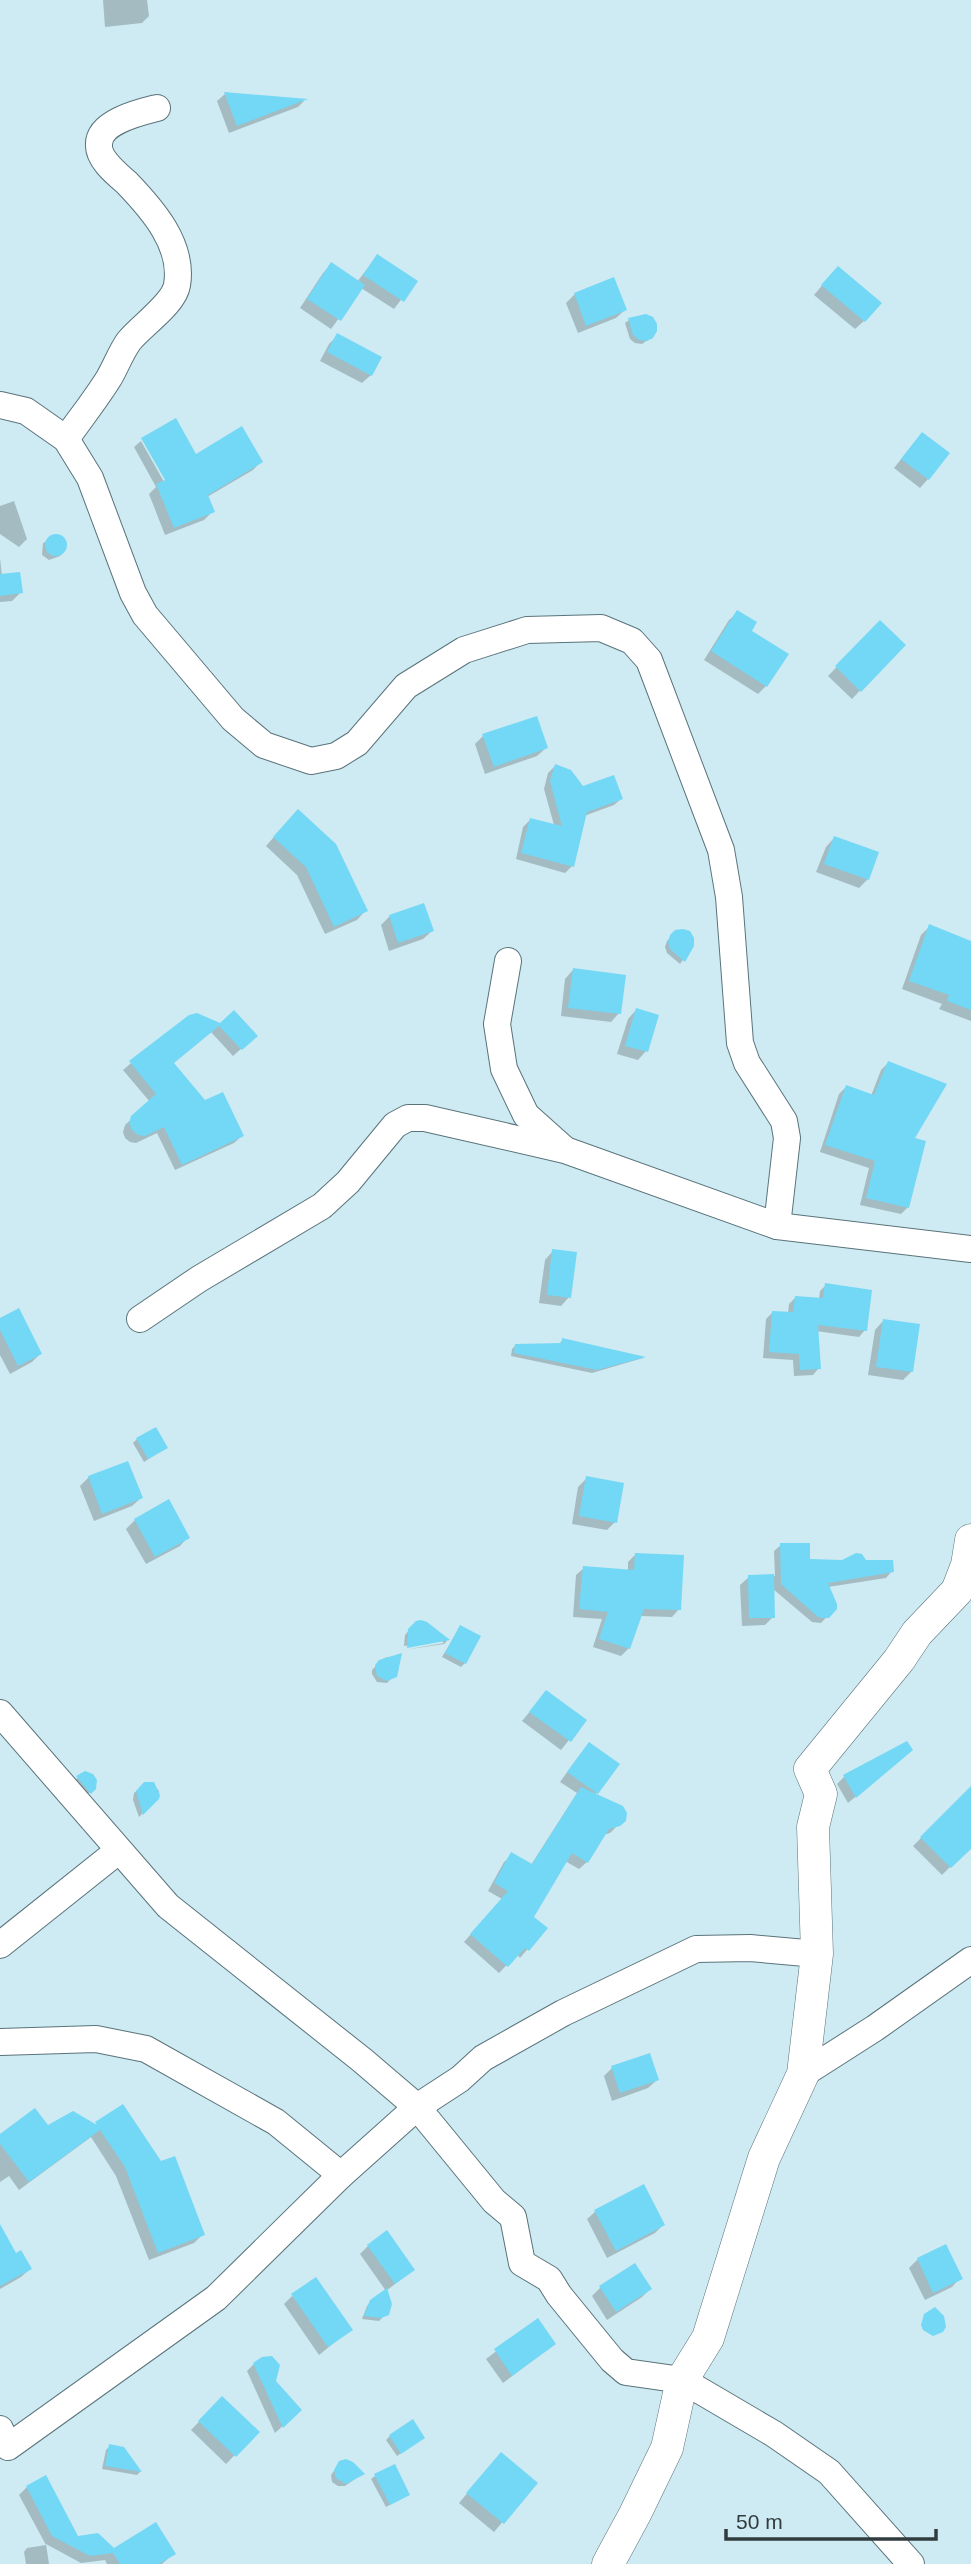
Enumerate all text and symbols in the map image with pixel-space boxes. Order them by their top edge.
scale bar [726,2498,936,2542]
text: 50 m [736,2510,783,2533]

